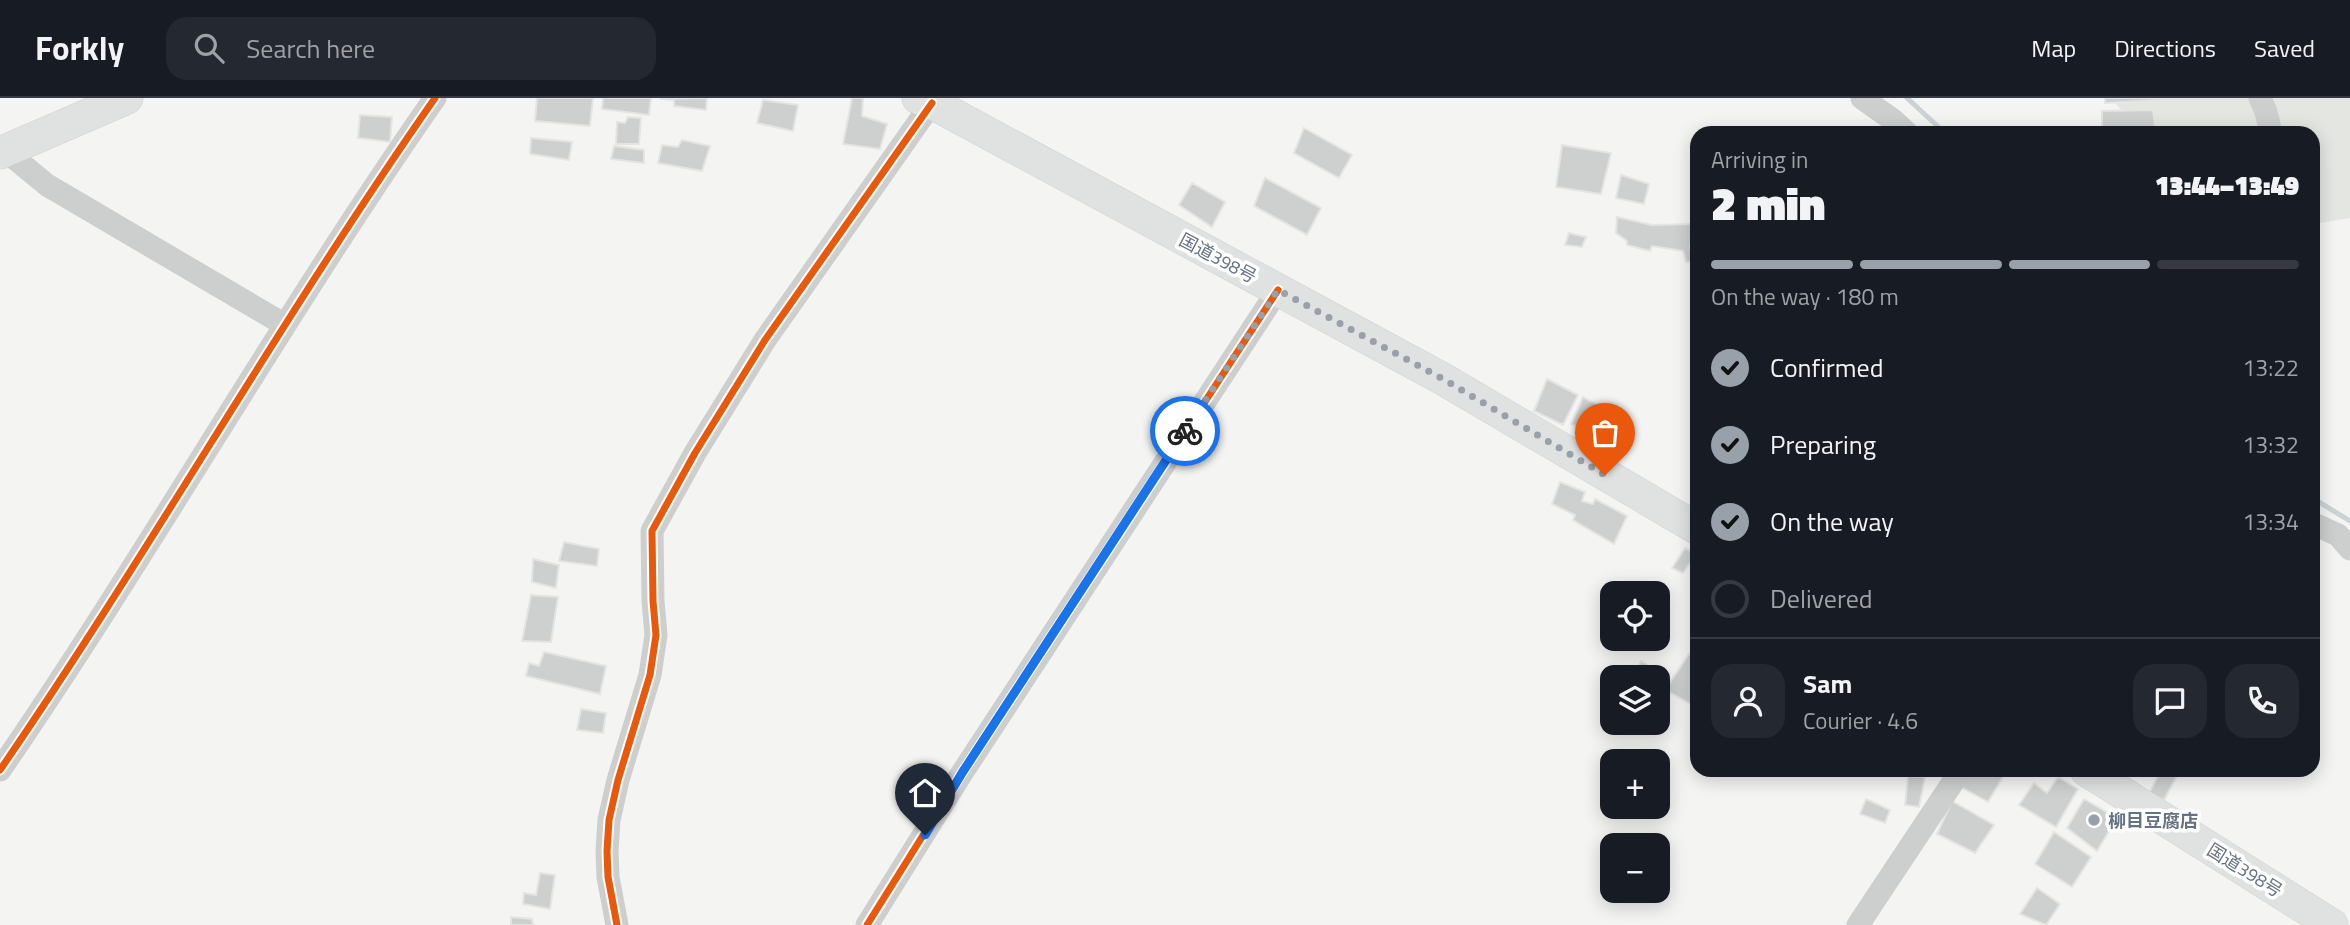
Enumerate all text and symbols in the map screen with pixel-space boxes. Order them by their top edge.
search box [166,17,656,80]
text: Forkly [35,23,124,73]
icon: search [190,29,228,67]
text: Search here [246,29,375,68]
text: Map [2031,30,2076,66]
text: Directions [2114,30,2216,66]
text: Saved [2254,30,2315,66]
text: Arriving in [1711,142,1808,177]
text: 13:44–13:49 [2155,166,2299,205]
text: 2 min [1711,168,1825,238]
street label: 国道398号 [1174,226,1262,290]
text: On the way · 180 m [1711,279,1899,314]
text: Confirmed [1770,348,1884,387]
icon: check [1711,349,1749,387]
text: 13:22 [2242,350,2299,385]
courier [1150,396,1220,466]
pin [1575,403,1635,475]
icon: bike [1166,412,1204,450]
icon: bag [1586,414,1624,452]
text: Preparing [1770,425,1876,464]
icon: check [1711,426,1749,464]
text: 13:32 [2242,427,2299,462]
text: On the way [1770,502,1894,541]
icon: check [1711,503,1749,541]
text: 13:34 [2242,504,2299,539]
text: Delivered [1770,579,1873,618]
map controls [1600,581,1670,903]
button: locate [1600,581,1670,651]
button: person [1711,664,1785,738]
text: Sam [1803,664,1852,703]
button: chat [2133,664,2207,738]
button: phone [2225,664,2299,738]
button: layers [1600,665,1670,735]
text: Courier · 4.6 [1803,703,1918,738]
button: + [1600,749,1670,819]
pin [895,763,955,835]
icon: home [906,774,944,812]
place label: 柳目豆腐店 [2108,807,2198,834]
marker: 柳目豆腐店 [2086,812,2102,828]
button: − [1600,833,1670,903]
street label: 国道398号 [2202,836,2288,904]

